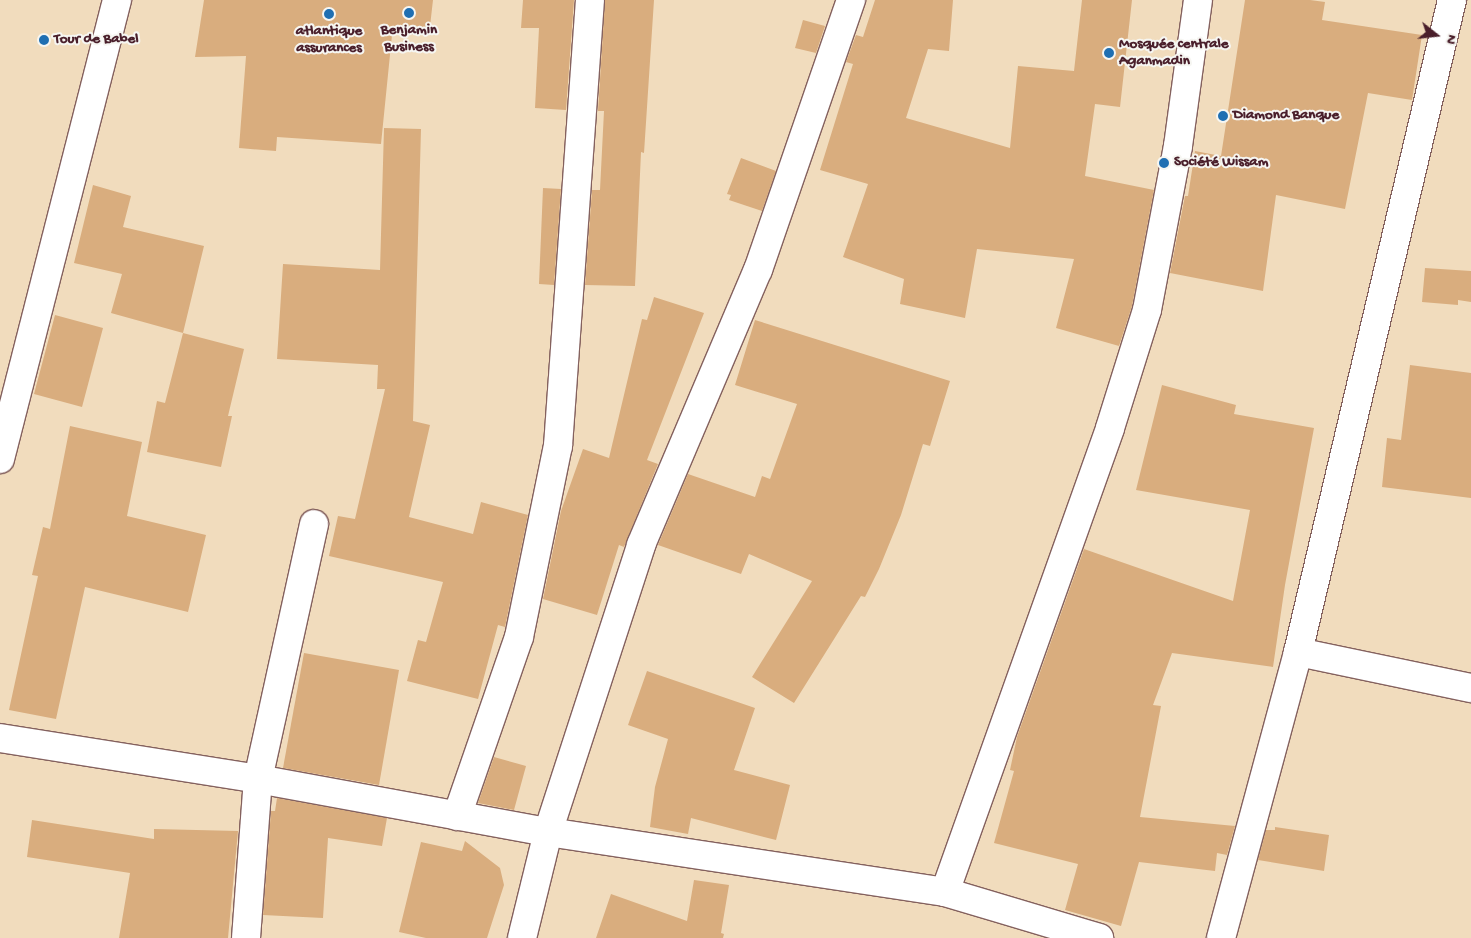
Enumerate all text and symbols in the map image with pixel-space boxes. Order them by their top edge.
marker: Benjamin Business [403,7,415,19]
marker: atlantique assurances [323,8,335,20]
north arrow [1411,10,1461,60]
place label: Benjamin Business [381,21,437,56]
place label: atlantique assurances [296,22,362,57]
place label: Tour de Babel [54,31,138,49]
text: N [1441,33,1460,46]
marker: Tour de Babel [38,34,50,46]
place label: Mosquée centrale Aganmadin [1119,35,1229,70]
marker: Mosquée centrale Aganmadin [1103,47,1115,59]
place label: Diamond Banque [1233,107,1339,125]
marker: Diamond Banque [1217,110,1229,122]
place label: Société Wissam [1174,154,1268,172]
marker: Société Wissam [1158,157,1170,169]

